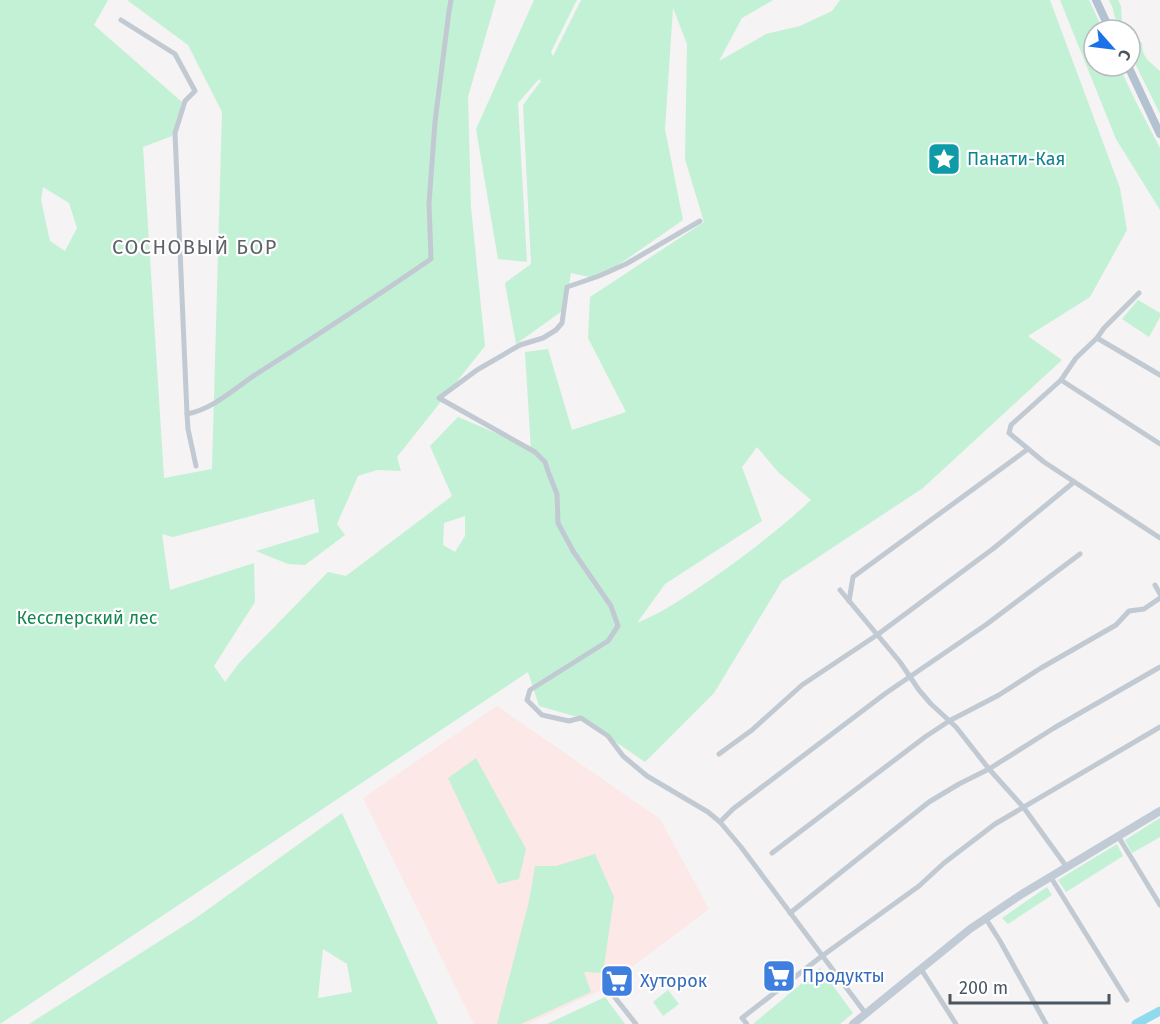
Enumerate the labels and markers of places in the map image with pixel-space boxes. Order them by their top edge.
place icon: Панати-Кая [926,141,962,177]
place label: Панати-Кая [967,148,1065,170]
supermarket icon: Продукты [761,958,797,994]
supermarket icon: Хуторок [599,963,635,999]
place label: Продукты [802,965,885,987]
place label: Хуторок [640,970,708,992]

